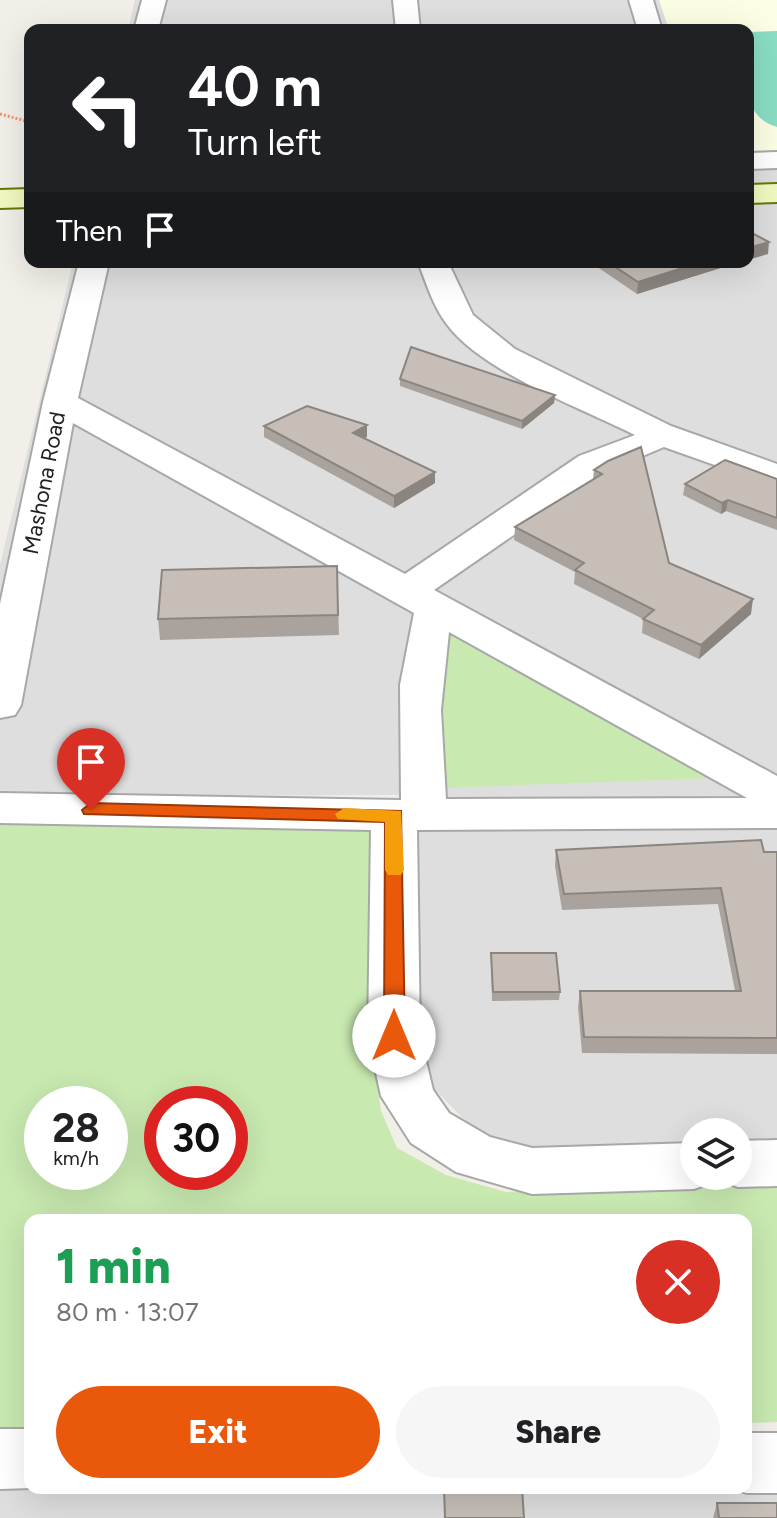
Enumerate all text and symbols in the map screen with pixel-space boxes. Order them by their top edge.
text: 40 m [188,53,322,120]
icon: left [56,56,160,160]
text: Turn left [188,121,322,164]
icon: arrive [138,208,182,252]
text: Then [56,212,122,249]
street label: Mashona Road [17,409,71,557]
pin [57,728,125,810]
icon: arrive [69,740,113,784]
position arrow [352,994,436,1078]
speed limit sign: 30 [144,1086,248,1190]
text: 28 [52,1104,100,1152]
map controls [680,1118,752,1190]
button: layers [680,1118,752,1190]
text: km/h [53,1146,99,1170]
text: 1 min [56,1237,171,1295]
button: close [636,1240,720,1324]
text: 80 m · 13:07 [56,1296,199,1328]
button: Exit [56,1386,380,1478]
button: Share [396,1386,720,1478]

